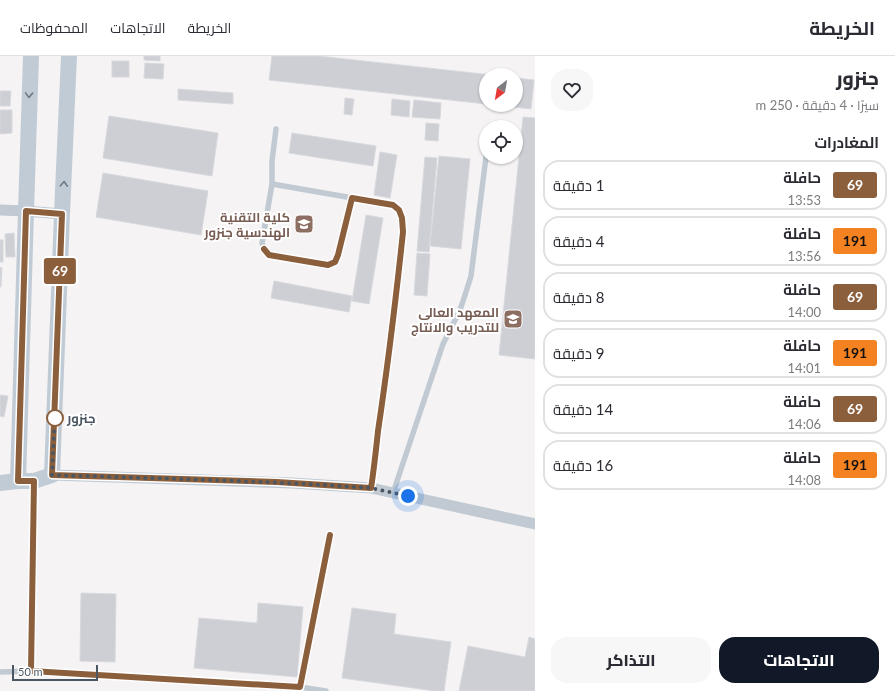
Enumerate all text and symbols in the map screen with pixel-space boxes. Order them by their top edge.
text: الخريطة [809,16,875,39]
text: المحفوظات [20,19,88,36]
text: الاتجاهات [110,19,166,36]
text: الخريطة [188,19,231,36]
text: جنزور [836,66,879,89]
north arrow [479,68,523,112]
map controls [479,68,523,164]
button: heart [551,69,593,111]
one-way arrow [25,92,34,98]
text: سيرًا · 4 دقيقة · 250 m [756,97,879,113]
button: locate [479,120,523,164]
text: المغادرات [814,133,879,151]
text: حافلة [783,168,821,186]
text: 1 دقيقة [553,176,605,194]
text: 69 [847,176,863,193]
one-way arrow [59,181,68,187]
text: 13:53 [788,192,821,208]
place label: كلية التقنية الهندسية جنزور [203,209,290,241]
school or university icon: كلية التقنية الهندسية جنزور [293,213,315,235]
text: حافلة [783,224,821,242]
text: 4 دقيقة [553,232,605,250]
text: 191 [843,232,867,249]
text: 13:56 [788,248,821,264]
line badge: 69 [42,258,78,284]
text: 69 [52,262,68,279]
text: حافلة [783,280,821,298]
text: 8 دقيقة [553,288,605,306]
text: 69 [847,288,863,305]
place label: المعهد العالي للتدريب والانتاج [411,304,499,336]
text: 14:00 [788,304,821,320]
school or university icon: المعهد العالي للتدريب والانتاج [502,308,524,330]
text: حافلة [783,336,821,354]
text: 9 دقيقة [553,344,605,362]
text: 191 [843,344,867,361]
text: 14:01 [788,360,821,376]
text: حافلة [783,392,821,410]
text: 14 دقيقة [553,400,613,418]
text: 69 [847,400,863,417]
marker: جنزور [46,409,64,427]
place label: جنزور [66,410,95,427]
text: 14:06 [788,416,821,432]
text: حافلة [783,448,821,466]
text: 16 دقيقة [553,456,613,474]
text: 191 [843,456,867,473]
text: 14:08 [788,472,821,488]
your location [398,486,418,506]
button: التذاكر [551,637,711,683]
button: الاتجاهات [719,637,879,683]
scale bar [12,663,98,682]
text: 50 m [18,665,43,678]

